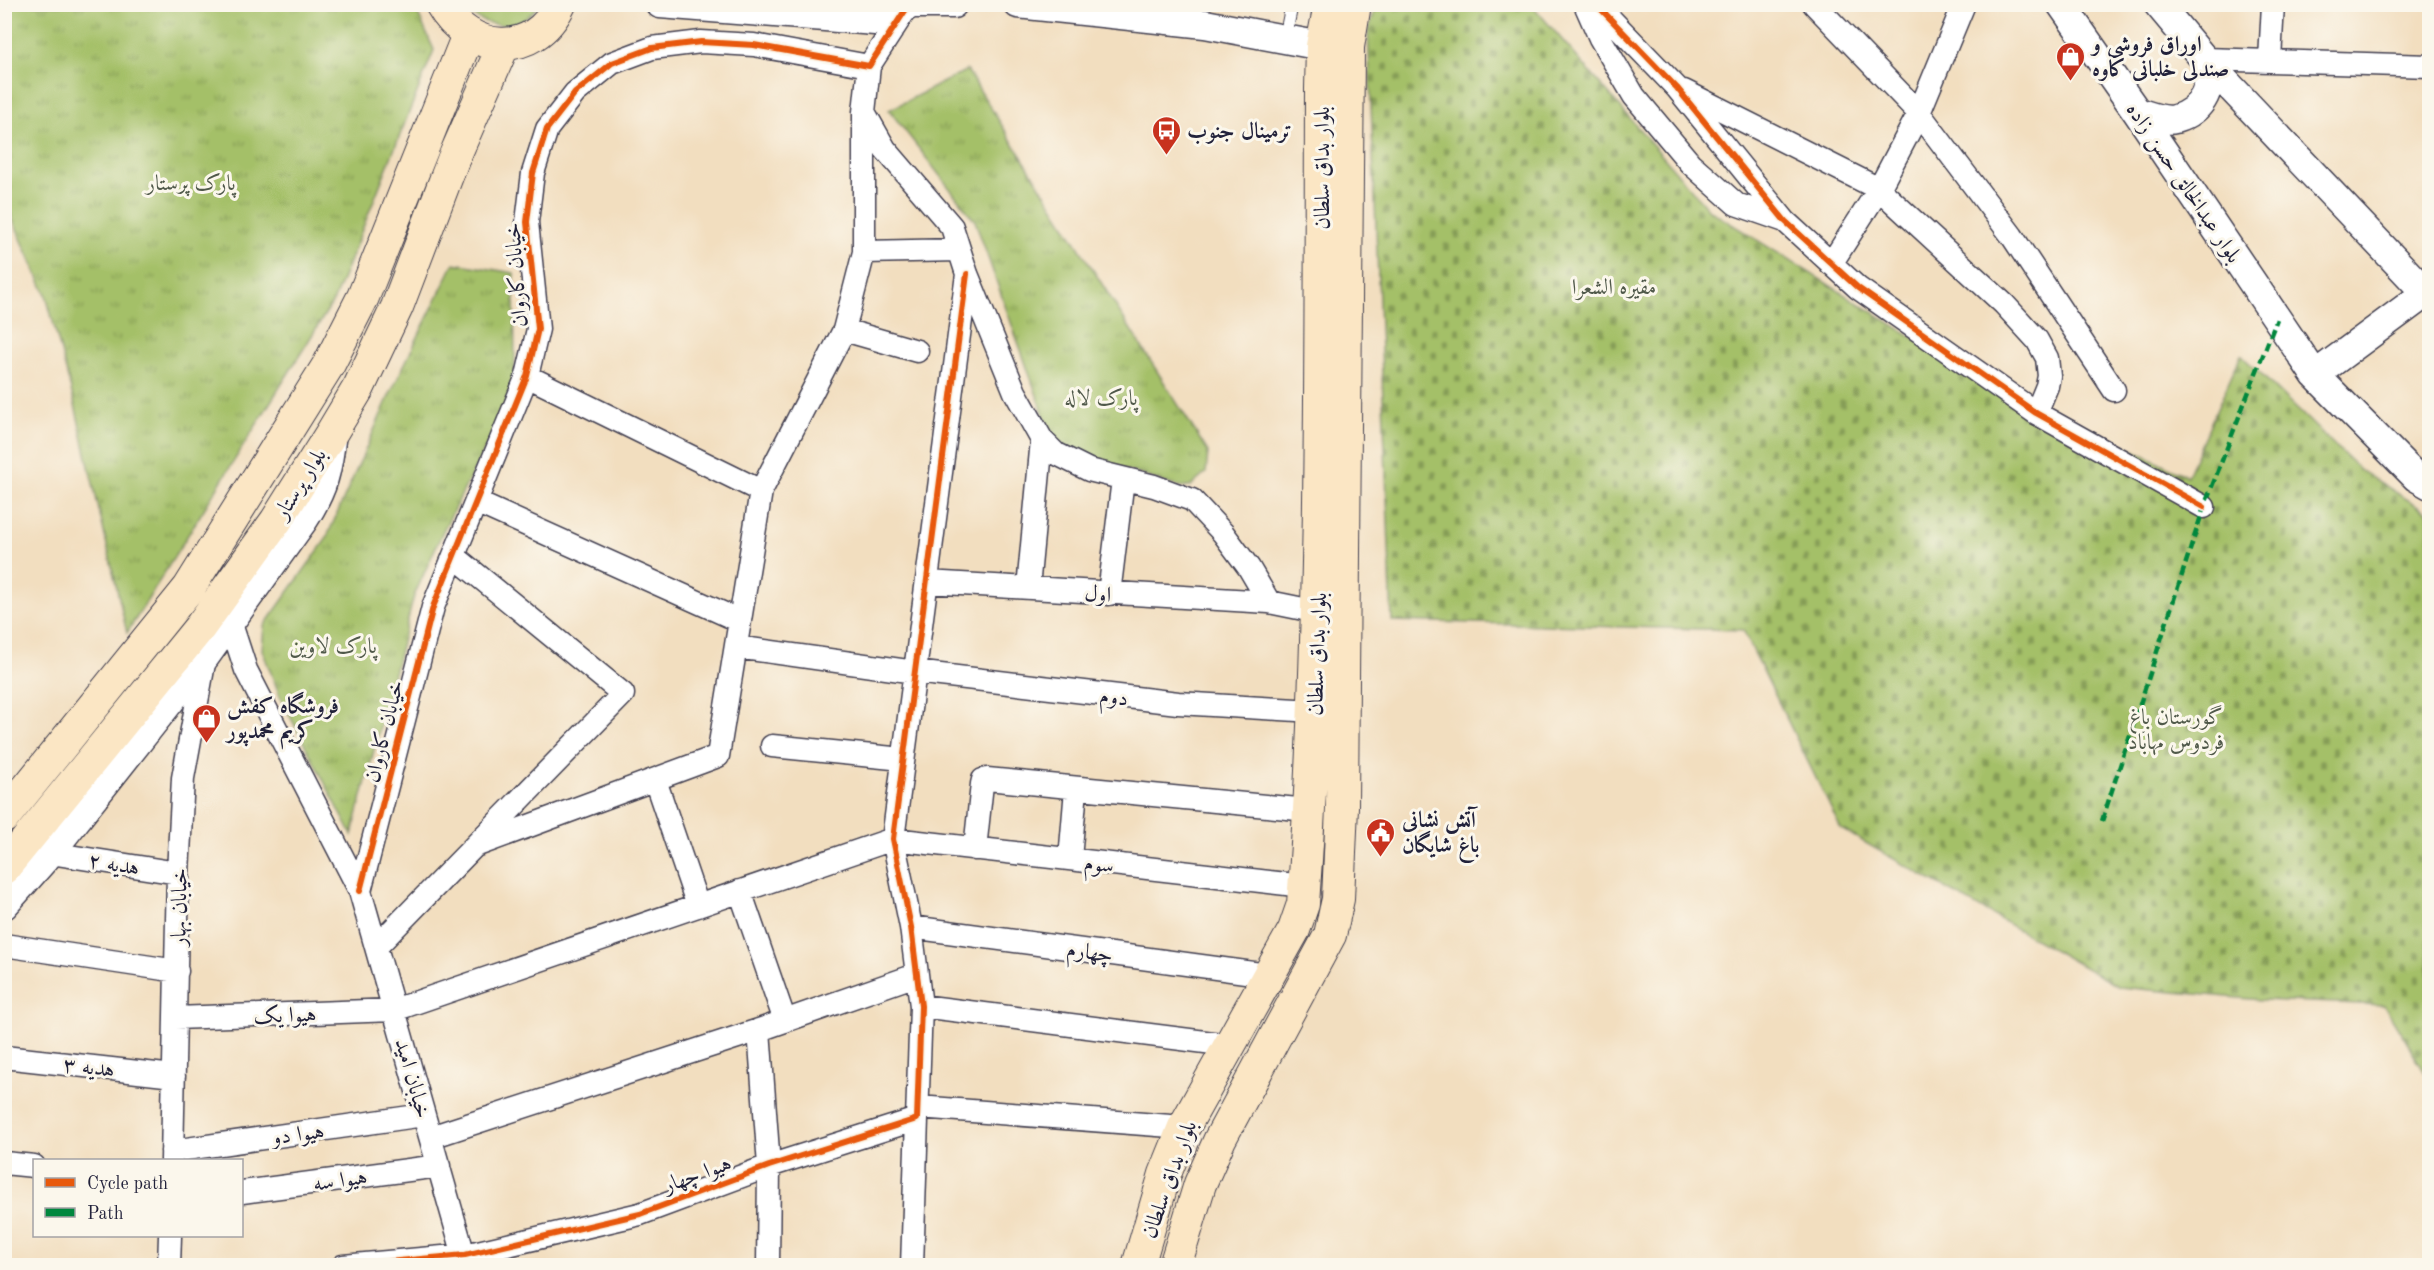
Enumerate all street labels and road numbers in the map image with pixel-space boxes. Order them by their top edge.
street label: بلوار عبدالخالق حسن زاده [2119,99,2245,269]
street label: بلوار بداق سلطان [1312,106,1335,230]
street label: خیابان کاروان [501,222,533,328]
street label: بلوار پرستار [269,445,333,526]
street label: اول [1084,583,1112,608]
street label: بلوار بداق سلطان [1305,592,1332,716]
street label: خیابان کاروان [361,678,409,785]
street label: دوم [1097,685,1129,718]
street label: هدیه ۲ [86,850,141,881]
street label: سوم [1082,852,1115,884]
street label: خیابان بهار [168,868,194,948]
street label: چهارم [1064,939,1114,974]
street label: هیوا یک [253,1003,317,1029]
street label: خیابان امید [389,1036,434,1121]
street label: هدیه ۳ [62,1054,116,1083]
street label: بلوار بداق سلطان [1138,1118,1202,1242]
street label: هیوا دو [269,1120,326,1151]
street label: هیوا چهار [659,1152,735,1200]
street label: هیوا سه [312,1166,369,1197]

